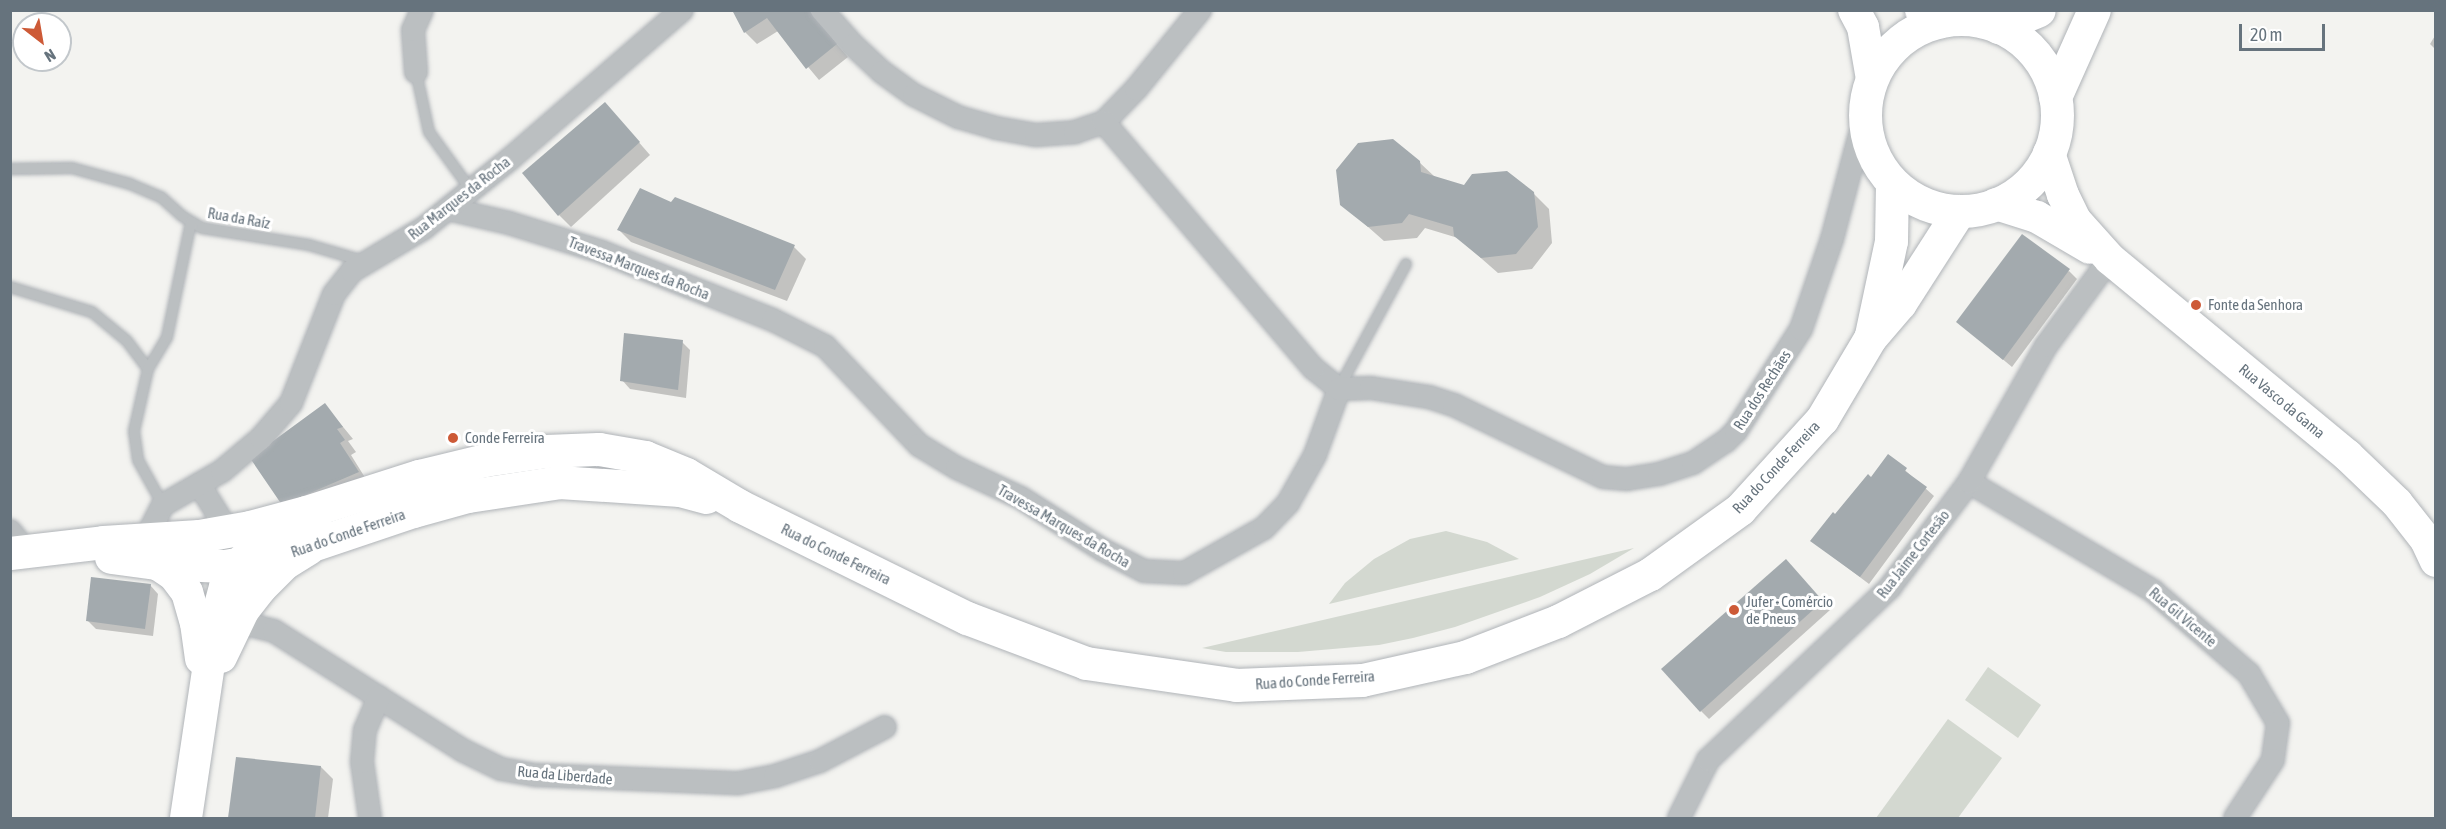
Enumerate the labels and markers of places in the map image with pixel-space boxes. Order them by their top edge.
place label: Fonte da Senhora [2208,296,2303,314]
marker: Fonte da Senhora [2189,298,2203,312]
place label: Conde Ferreira [465,429,545,447]
marker: Conde Ferreira [446,431,460,445]
place label: Jufer - Comércio de Pneus [1746,592,1833,627]
marker: Jufer - Comércio de Pneus [1727,603,1741,617]

